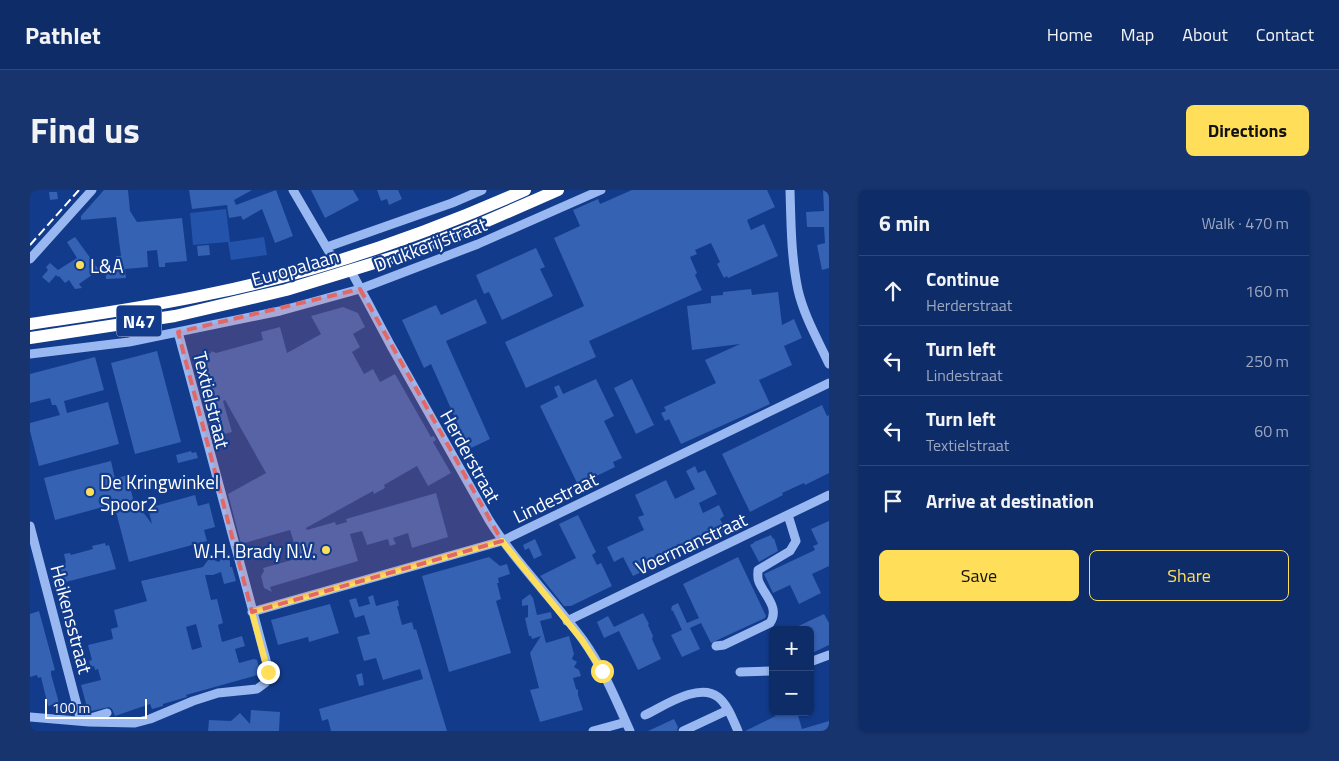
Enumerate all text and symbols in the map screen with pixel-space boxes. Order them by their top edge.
text: Pathlet [25,17,101,53]
text: Home [1047,21,1093,48]
text: Map [1121,21,1154,48]
text: About [1182,21,1228,48]
text: Contact [1256,21,1314,48]
text: Find us [30,103,140,157]
button: Directions [1186,105,1309,156]
text: 6 min [879,207,930,239]
street label: Drukkerijstraat [369,209,491,279]
text: Walk · 470 m [1201,211,1289,235]
street label: Europalaan [248,241,342,293]
place label: L&A [90,251,124,280]
marker: L&A [74,259,86,271]
text: Continue [926,264,999,293]
icon: ahead [879,277,907,305]
text: 160 m [1245,279,1289,303]
text: Herderstraat [926,293,1012,317]
road number: N47 [116,305,162,336]
text: Turn left [926,334,996,363]
icon: left [879,347,907,375]
street label: Textielstraat [186,348,238,452]
text: 250 m [1245,349,1289,373]
text: Lindestraat [926,363,1003,387]
street label: Herderstraat [433,404,509,508]
text: Turn left [926,404,996,433]
icon: left [879,417,907,445]
text: 60 m [1254,419,1289,443]
text: Textielstraat [926,433,1009,457]
street label: Lindestraat [508,464,602,530]
place label: De Kringwinkel Spoor2 [100,467,219,518]
marker: De Kringwinkel Spoor2 [84,486,96,498]
text: Arrive at destination [926,486,1094,515]
icon: arrive [879,487,907,515]
street label: Voermanstraat [630,504,752,582]
place label: W.H. Brady N.V. [193,536,316,565]
marker: W.H. Brady N.V. [320,544,332,556]
button: Save [879,550,1079,601]
button: Share [1089,550,1289,601]
street label: Heikensstraat [44,561,101,677]
map controls [769,626,814,716]
button: + [769,626,814,671]
route start [591,660,614,683]
route end [257,661,280,684]
button: − [769,671,814,716]
scale bar [45,696,148,719]
text: 100 m [52,697,90,718]

